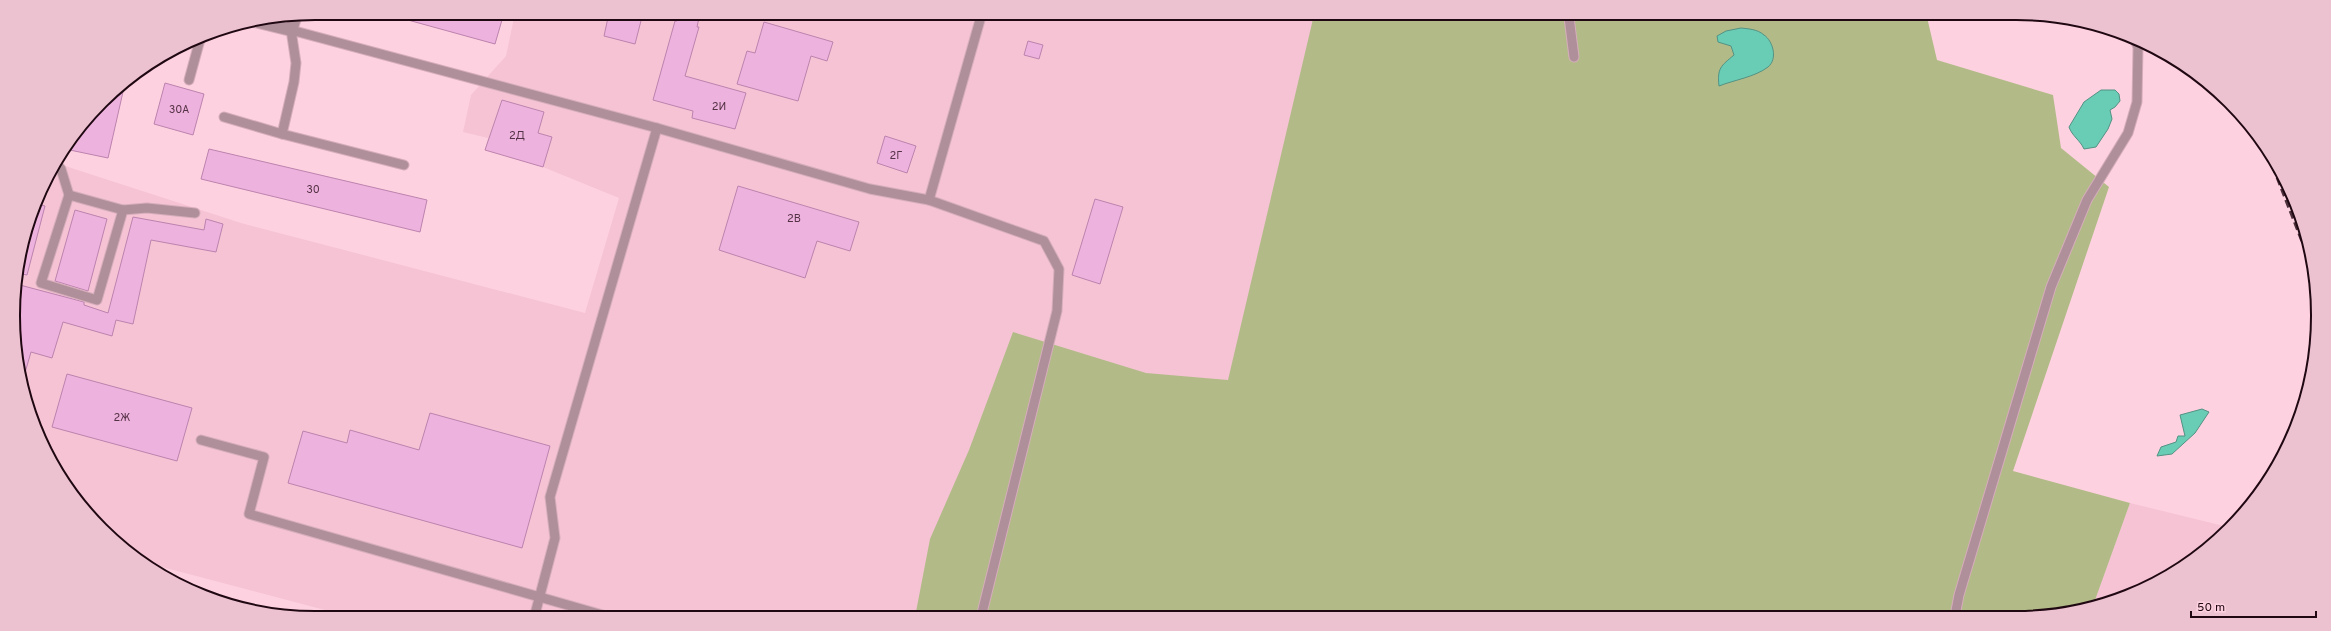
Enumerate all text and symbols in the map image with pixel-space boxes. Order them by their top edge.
house number: 2И [712,100,726,114]
house number: 30А [169,103,189,117]
house number: 2Д [509,129,525,143]
house number: 2Г [889,149,903,163]
house number: 30 [306,183,320,197]
house number: 2В [787,212,801,226]
house number: 2Ж [113,411,131,425]
scale bar [2191,593,2316,619]
text: 50 m [2197,600,2225,616]

